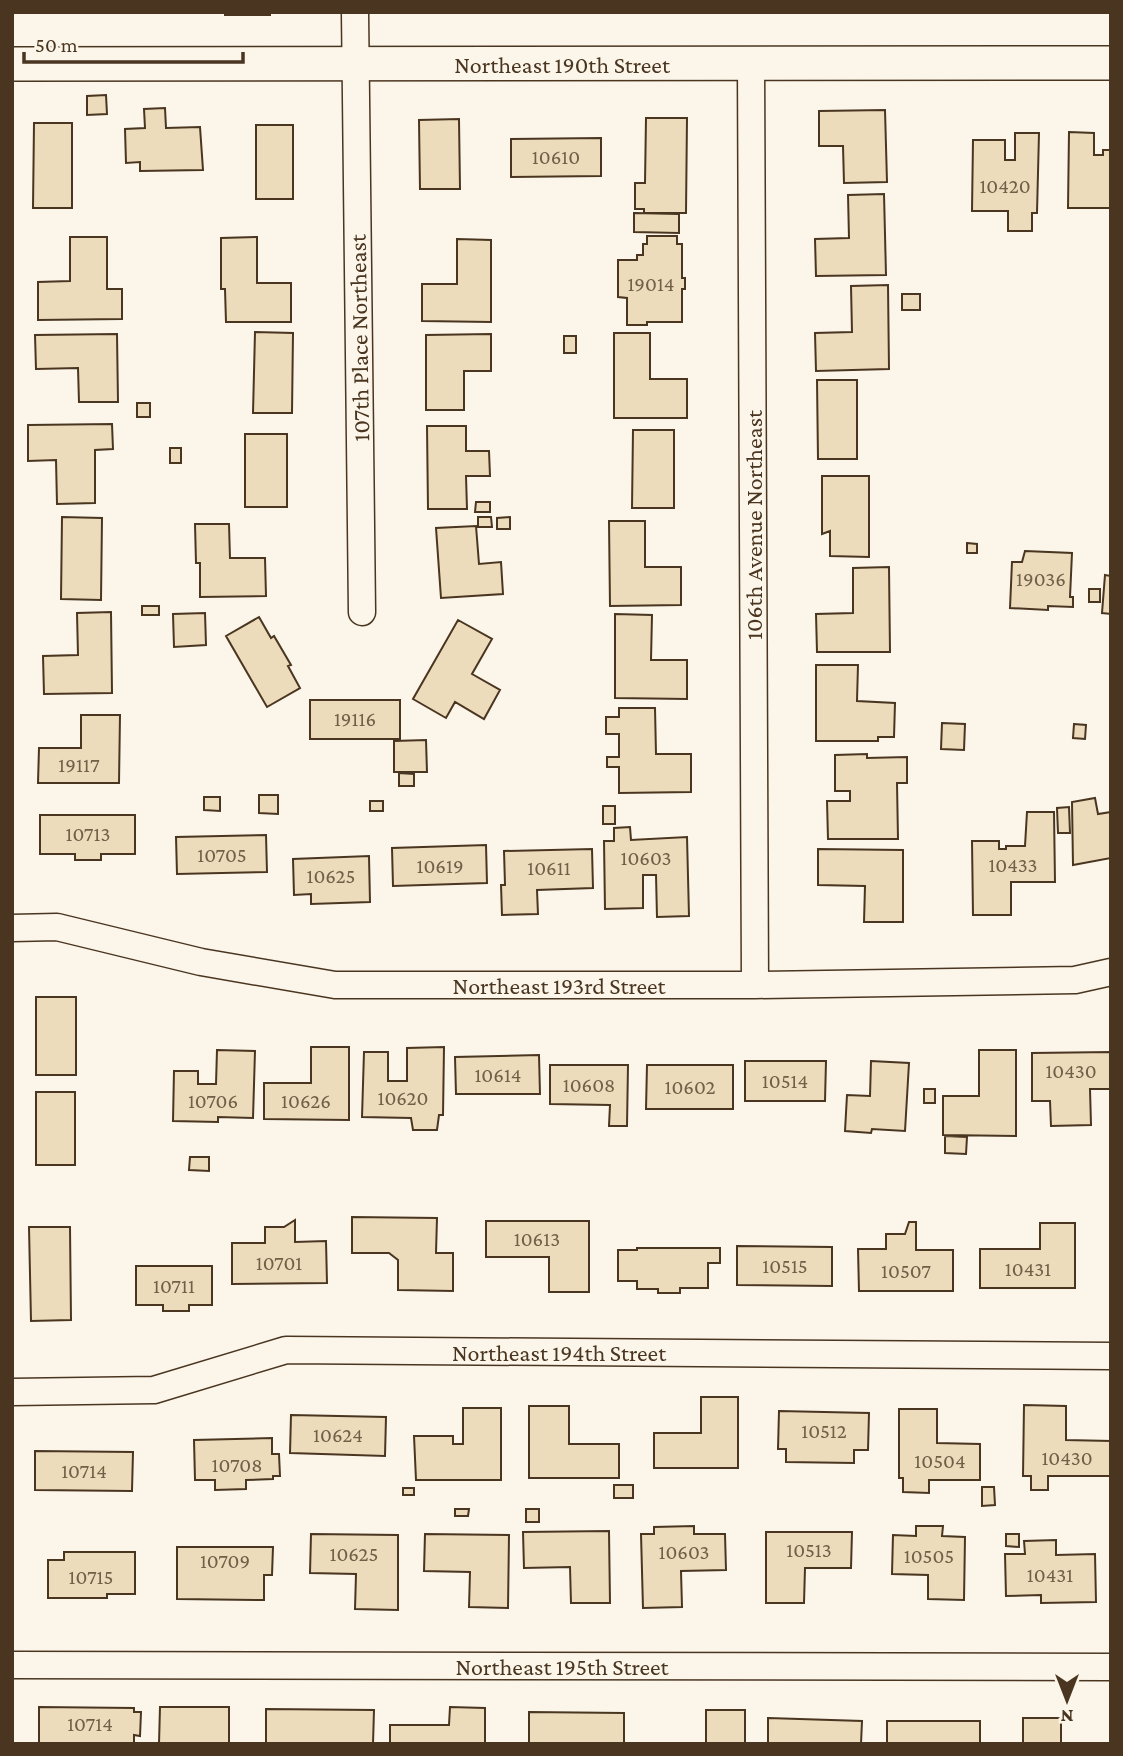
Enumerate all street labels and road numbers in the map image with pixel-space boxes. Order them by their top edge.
street label: Northeast 190th Street [454,51,671,78]
street label: 107th Place Northeast [344,233,374,442]
street label: 106th Avenue Northeast [740,409,767,640]
street label: Northeast 193rd Street [453,972,667,999]
street label: Northeast 194th Street [452,1339,667,1366]
street label: Northeast 195th Street [455,1653,670,1680]

